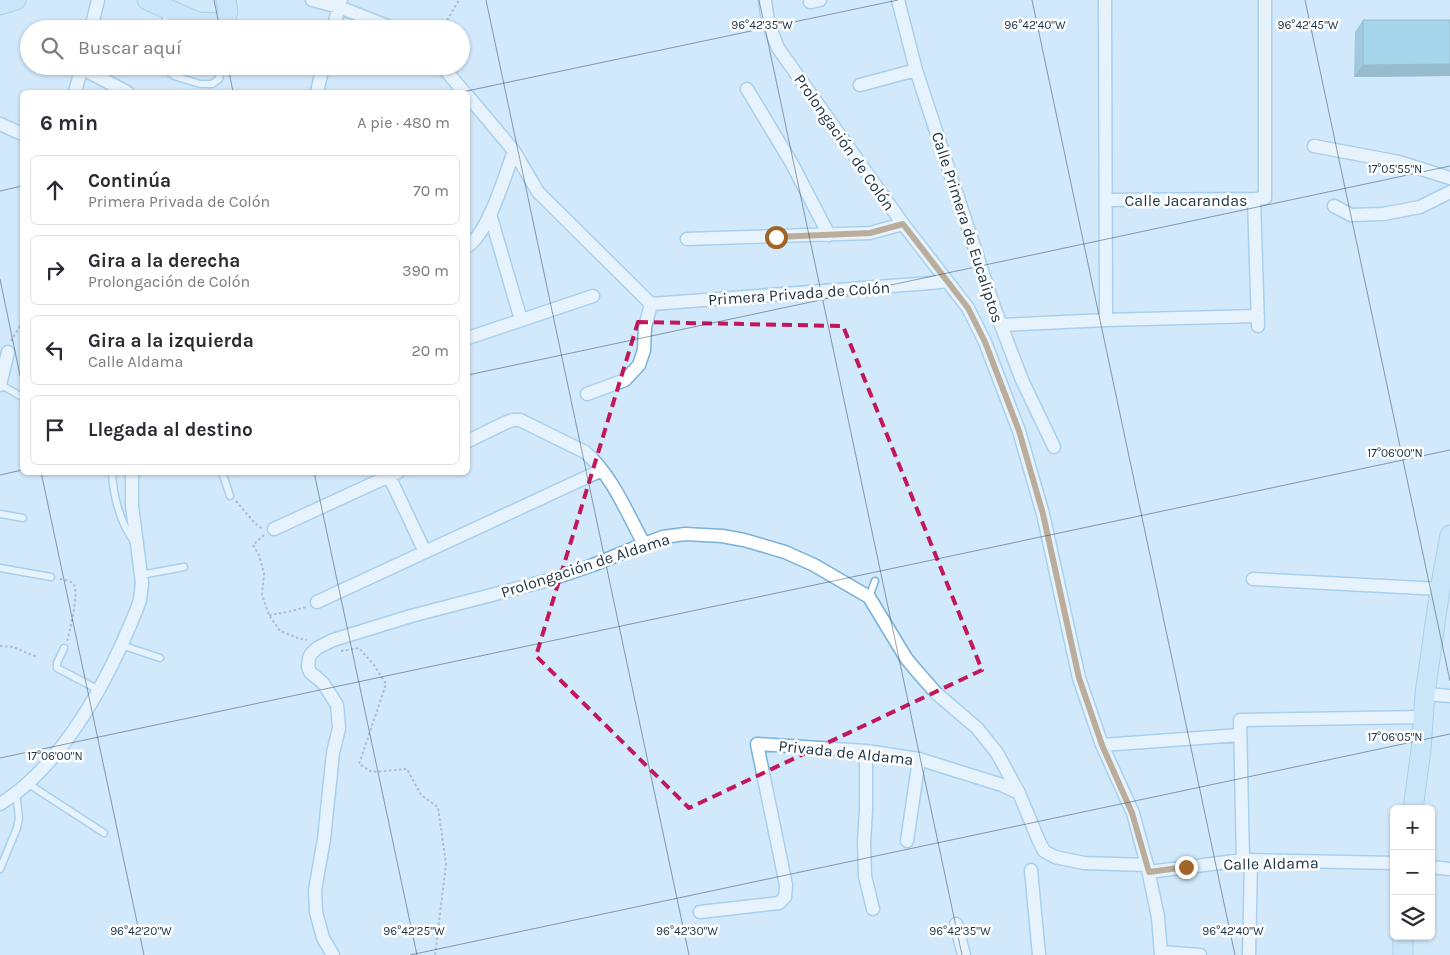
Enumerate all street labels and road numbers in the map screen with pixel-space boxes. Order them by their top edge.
street label: Prolongación de Colón [790,70,899,214]
street label: Calle Primera de Eucaliptos [928,129,1007,325]
street label: Calle Jacarandas [1125,191,1247,210]
street label: Primera Privada de Colón [707,278,891,309]
street label: Prolongación de Aldama [498,529,672,602]
street label: Privada de Aldama [778,736,914,769]
street label: Calle Aldama [1223,853,1319,874]

